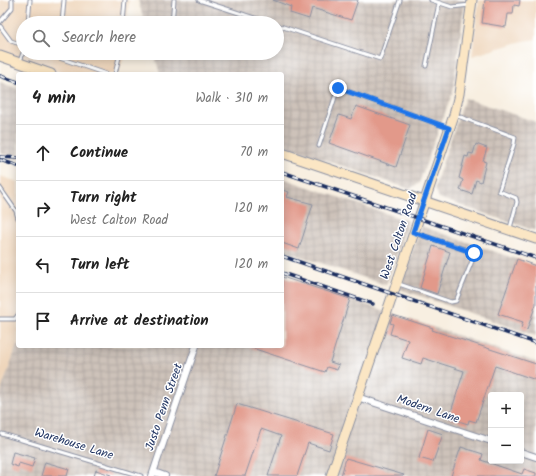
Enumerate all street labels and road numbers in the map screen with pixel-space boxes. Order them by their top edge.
street label: West Calton Road [375,189,423,282]
street label: Justo Penn Street [140,360,188,453]
street label: Modern Lane [394,389,463,429]
street label: Warehouse Lane [32,423,116,465]

